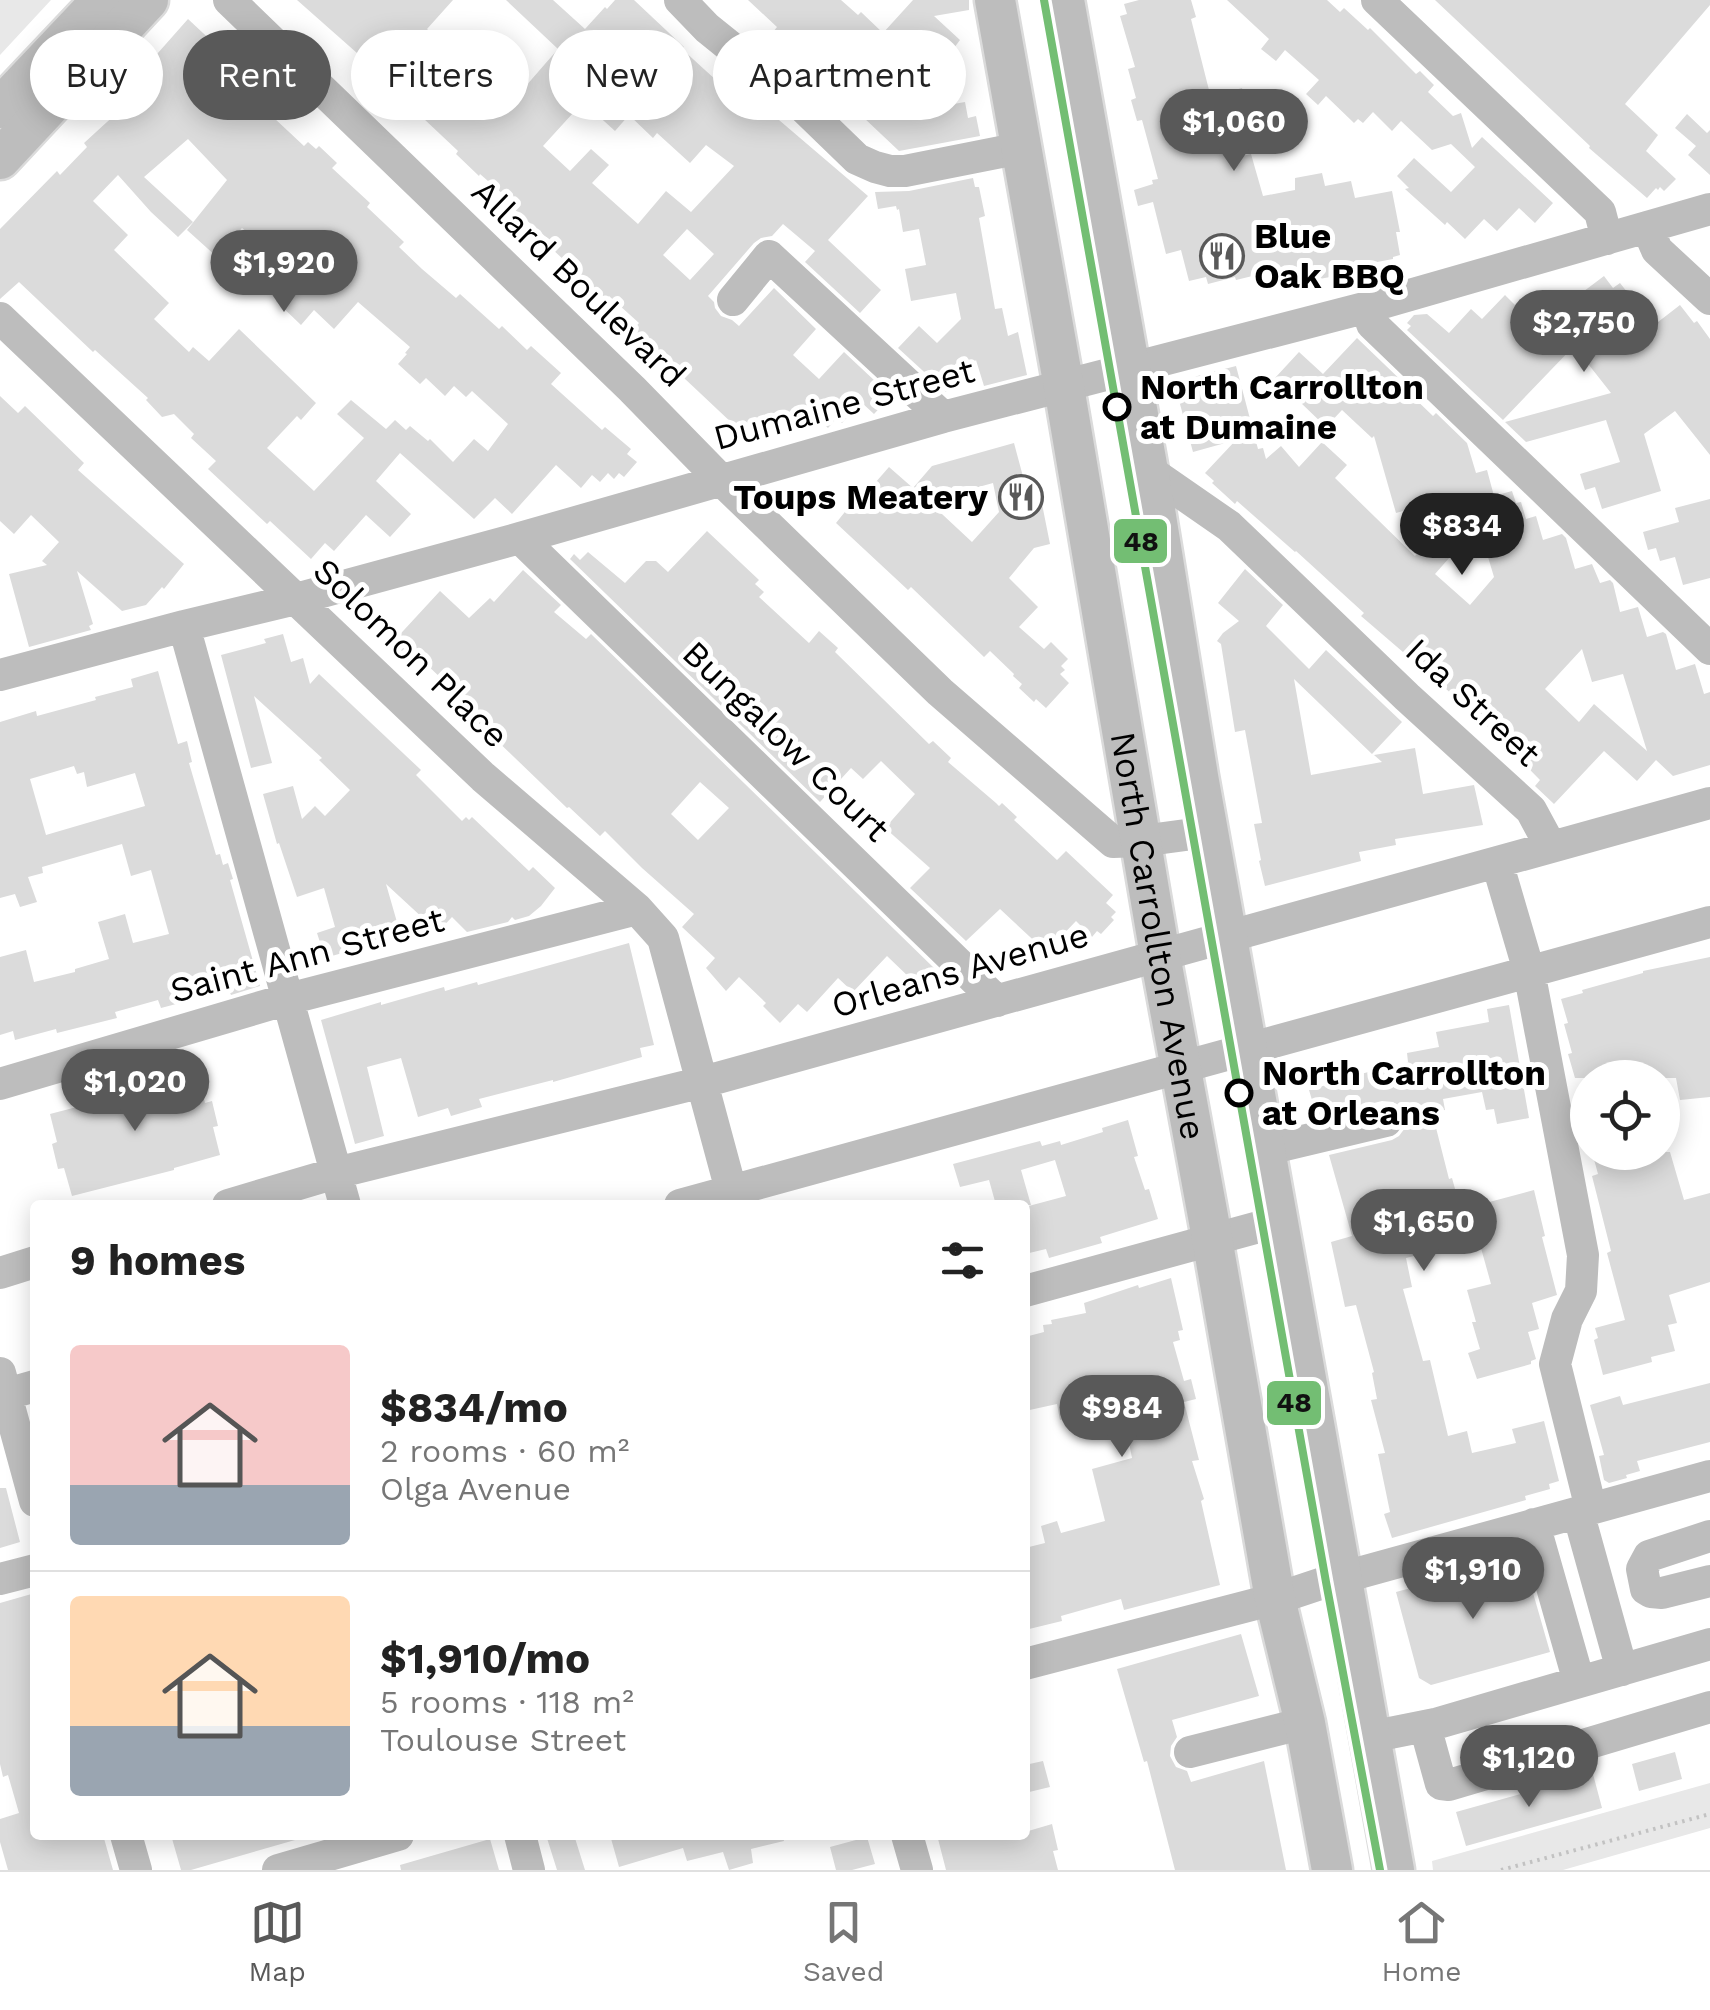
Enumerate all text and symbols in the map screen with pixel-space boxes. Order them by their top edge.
chip: Buy [30,30,163,120]
chip: Rent [183,30,331,120]
chip: Filters [351,30,529,120]
chip: New [549,30,693,120]
chip: Apartment [713,30,966,120]
pin: $1,060 [1153,89,1315,174]
text: $1,060 [1182,102,1286,140]
street label: Allard Boulevard [463,170,695,396]
place label: Blue Oak BBQ [1254,215,1405,297]
pin: $1,920 [203,230,365,315]
restaurant icon: Blue Oak BBQ [1199,233,1245,279]
text: $1,920 [233,243,335,281]
pin: $2,750 [1503,290,1665,375]
text: $2,750 [1532,303,1636,341]
street label: Dumaine Street [709,349,979,459]
place label: North Carrollton at Dumaine [1140,366,1424,448]
marker: North Carrollton at Dumaine [1104,394,1130,420]
restaurant icon: Toups Meatery [998,474,1044,520]
place label: Toups Meatery [733,476,988,518]
pin: $834 [1403,493,1521,578]
text: $834 [1422,506,1502,544]
line badge: 48 [1112,517,1169,565]
text: 48 [1123,525,1159,558]
street label: Solomon Place [305,549,517,757]
street label: Ida Street [1397,629,1549,775]
street label: Bungalow Court [674,632,898,850]
street label: North Carrollton Avenue [1102,729,1215,1143]
street label: Saint Ann Street [166,898,449,1012]
street label: Orleans Avenue [827,913,1093,1027]
pin: $1,020 [54,1049,216,1134]
place label: North Carrollton at Orleans [1262,1052,1546,1134]
map controls [1570,1060,1680,1170]
button: locate [1570,1060,1680,1170]
text: $1,020 [83,1062,187,1100]
marker: North Carrollton at Orleans [1226,1080,1252,1106]
pin: $1,650 [1343,1189,1505,1274]
text: $1,650 [1373,1202,1475,1240]
icon: filters [935,1233,990,1288]
text: 9 homes [70,1236,245,1285]
pin: $984 [1063,1375,1181,1460]
line badge: 48 [1265,1379,1323,1427]
text: $834/mo [380,1383,568,1432]
icon: home [150,1385,270,1505]
text: 48 [1276,1386,1312,1419]
text: $984 [1082,1388,1162,1426]
text: 2 rooms · 60 m² [380,1432,629,1470]
text: Olga Avenue [380,1470,571,1508]
pin: $1,910 [1392,1537,1554,1622]
text: $1,910 [1424,1550,1522,1588]
text: $1,910/mo [380,1634,590,1683]
icon: home [150,1636,270,1756]
text: 5 rooms · 118 m² [380,1683,634,1721]
text: Toulouse Street [380,1721,626,1759]
pin: $1,120 [1448,1725,1610,1810]
text: $1,120 [1482,1738,1576,1776]
tab: Map [249,1895,306,1988]
tab: Saved [803,1895,884,1988]
tab: Home [1381,1895,1461,1988]

